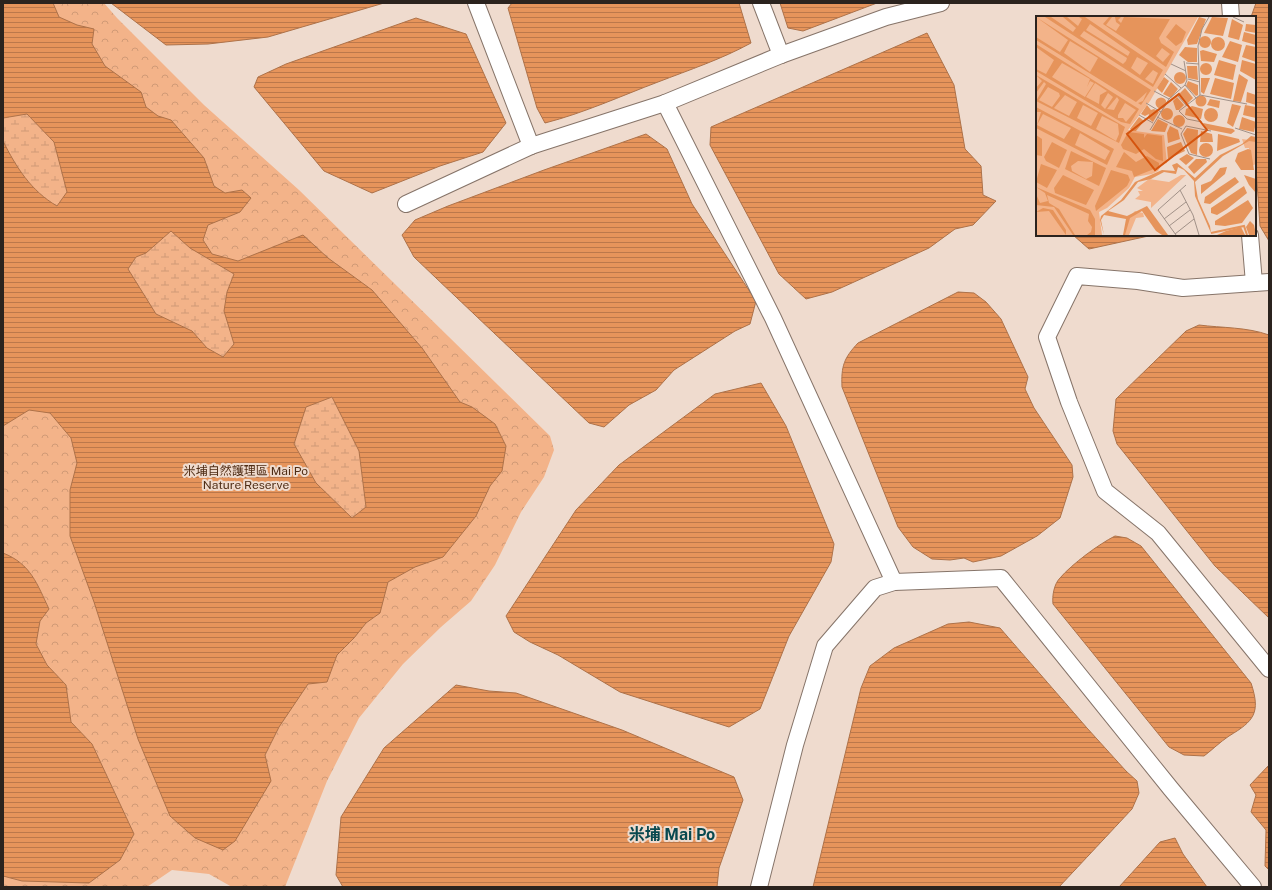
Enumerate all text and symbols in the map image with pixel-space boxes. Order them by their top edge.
inset map [1036,16,1256,236]
park label: 米埔自然護理區 Mai Po Nature Reserve [184,464,308,492]
district label: 米埔 Mai Po [629,825,715,844]

